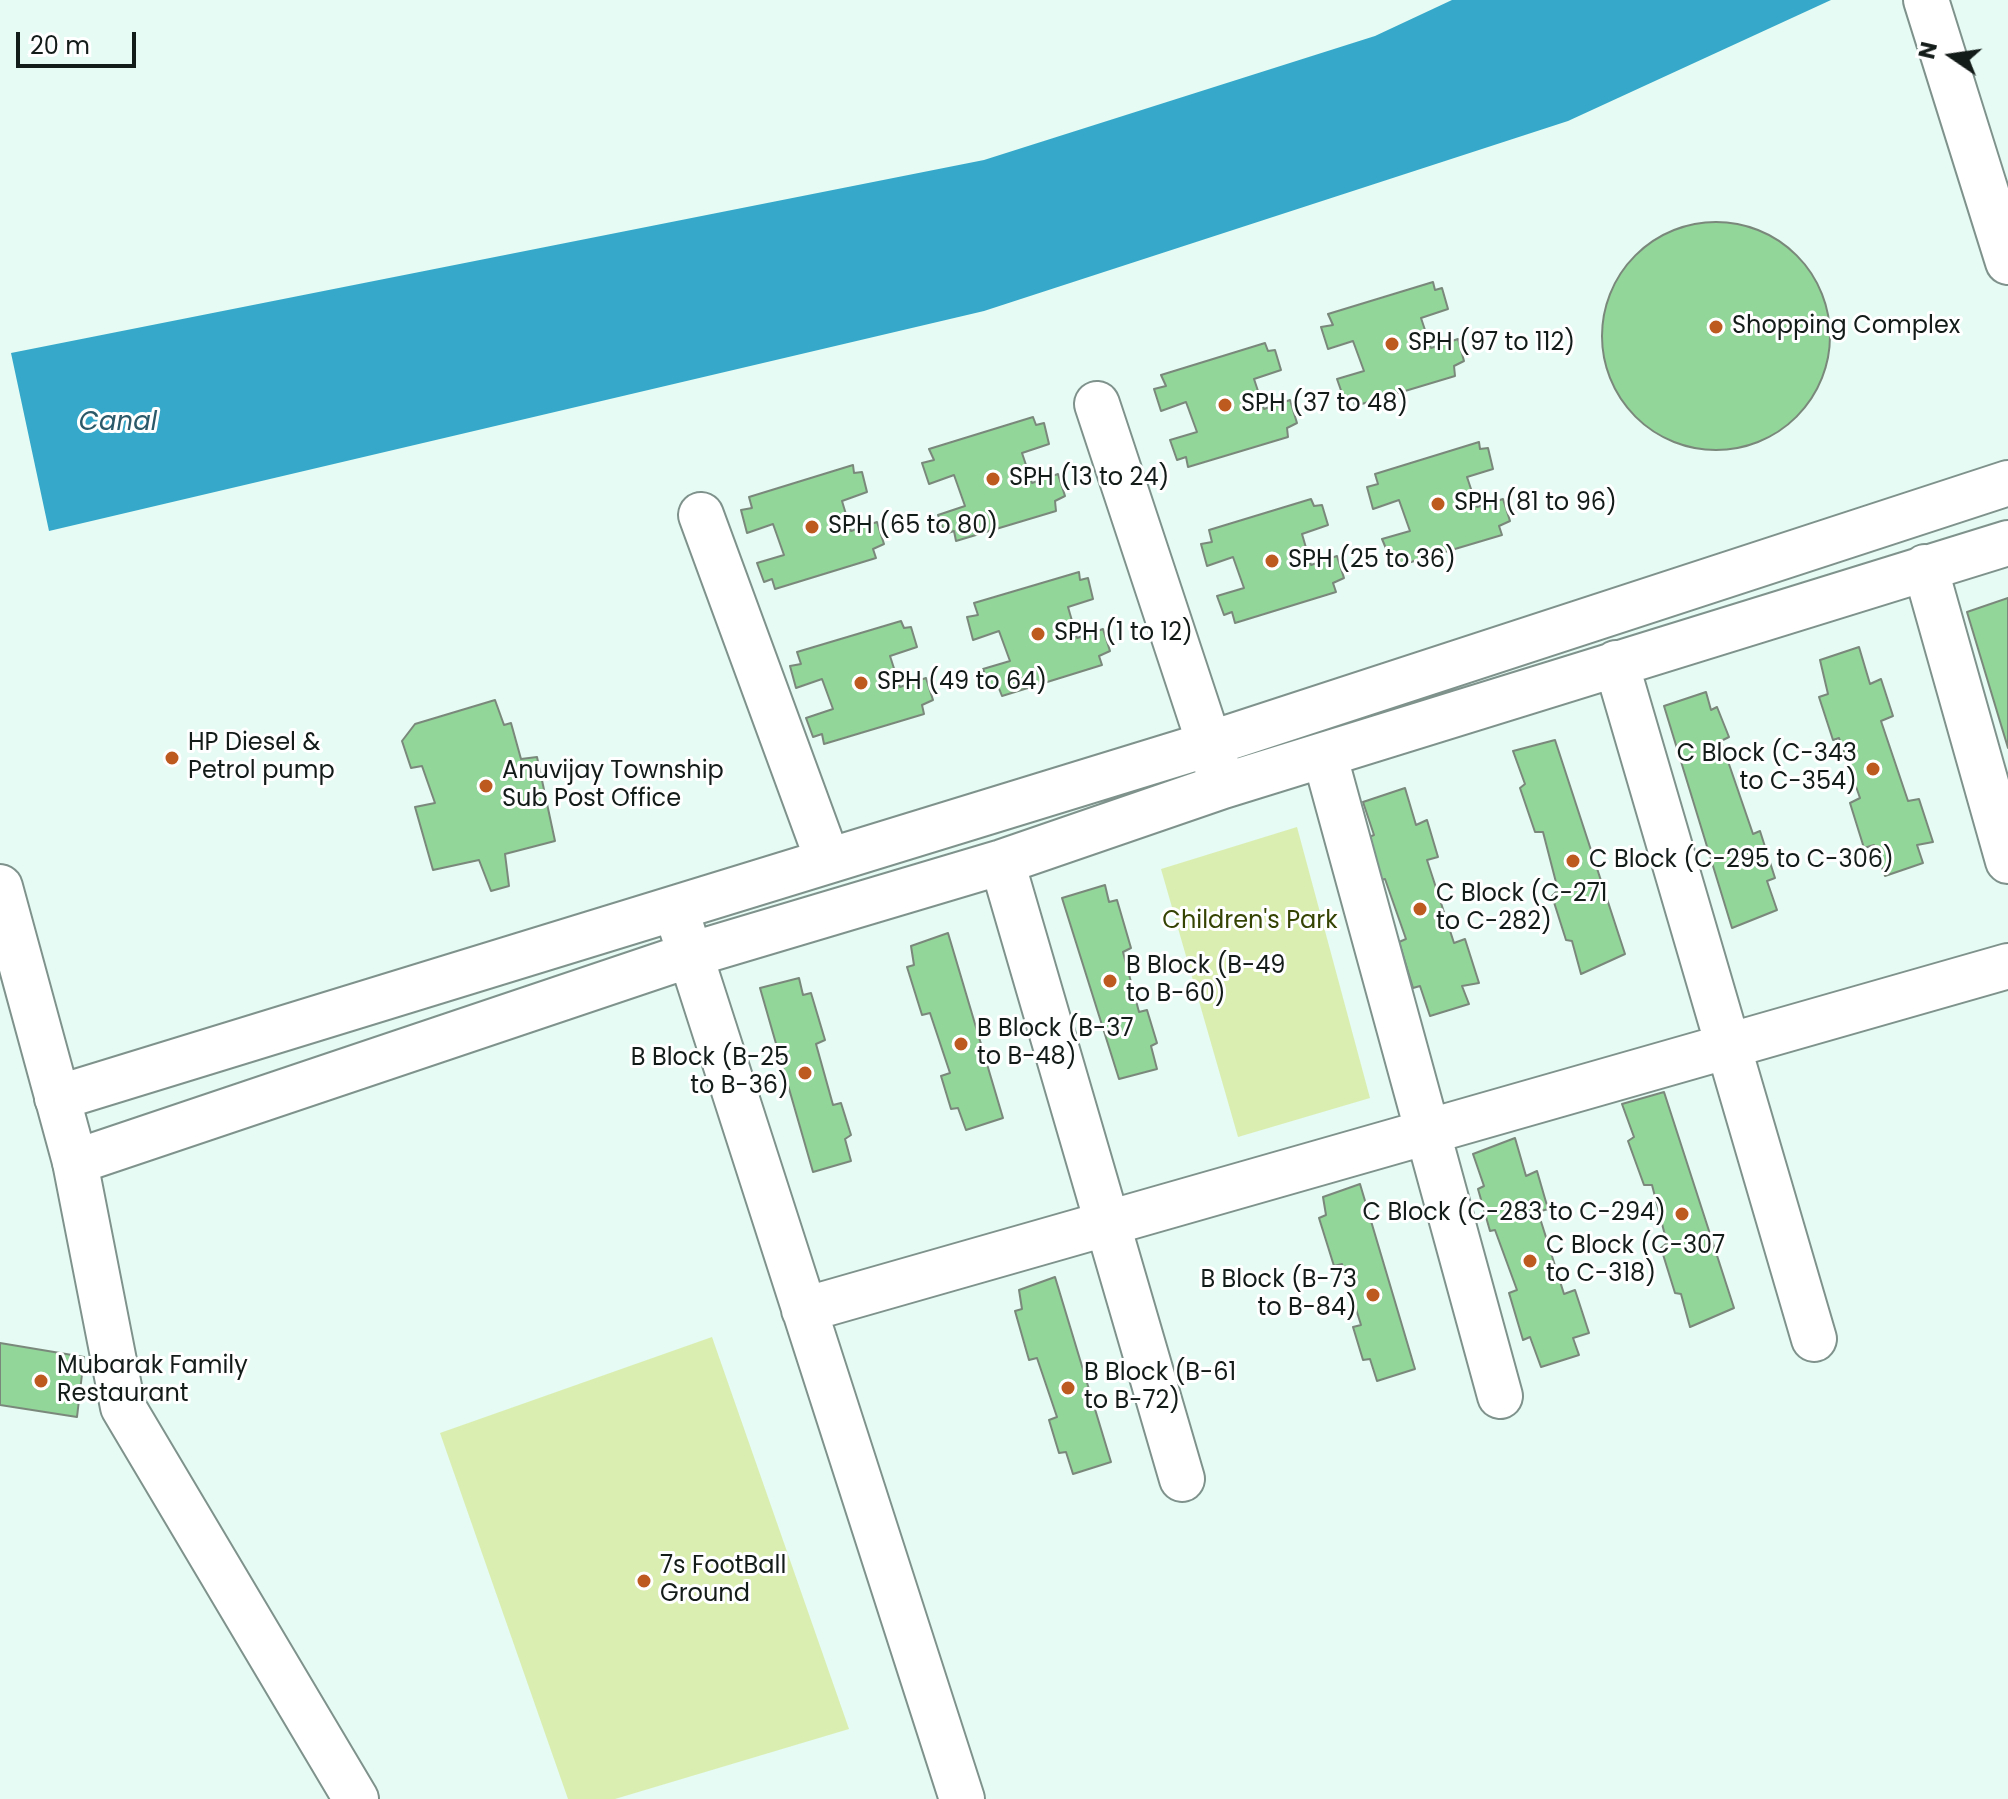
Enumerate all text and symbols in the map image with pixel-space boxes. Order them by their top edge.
scale bar [20,16,140,66]
north arrow [1912,16,1992,96]
text: 20 m [30,29,90,62]
text: N [1911,39,1945,62]
place label: Shopping Complex [1732,313,1960,341]
marker: Shopping Complex [1707,318,1725,336]
place label: SPH (97 to 112) [1408,330,1575,358]
marker: SPH (97 to 112) [1383,335,1401,353]
place label: SPH (37 to 48) [1241,391,1408,419]
marker: SPH (37 to 48) [1216,396,1234,414]
water label: Canal [79,407,157,439]
place label: SPH (13 to 24) [1009,465,1169,493]
marker: SPH (13 to 24) [984,470,1002,488]
place label: SPH (81 to 96) [1454,490,1617,518]
marker: SPH (81 to 96) [1429,495,1447,513]
place label: SPH (65 to 80) [828,513,998,541]
marker: SPH (65 to 80) [803,518,821,536]
place label: SPH (25 to 36) [1288,547,1456,575]
marker: SPH (25 to 36) [1263,552,1281,570]
place label: SPH (1 to 12) [1054,620,1193,648]
marker: SPH (1 to 12) [1029,625,1047,643]
place label: SPH (49 to 64) [877,669,1047,697]
marker: SPH (49 to 64) [852,674,870,692]
place label: HP Diesel & Petrol pump [188,730,335,786]
place label: C Block (C-343 to C-354) [1677,741,1857,797]
marker: HP Diesel & Petrol pump [163,749,181,767]
place label: Anuvijay Township Sub Post Office [502,758,724,814]
marker: C Block (C-343 to C-354) [1864,760,1882,778]
marker: Anuvijay Township Sub Post Office [477,777,495,795]
place label: C Block (C-295 to C-306) [1589,847,1894,875]
marker: C Block (C-295 to C-306) [1564,852,1582,870]
place label: C Block (C-271 to C-282) [1436,881,1607,937]
marker: C Block (C-271 to C-282) [1411,900,1429,918]
park label: Children's Park [1162,908,1338,936]
place label: B Block (B-49 to B-60) [1126,953,1285,1009]
marker: B Block (B-49 to B-60) [1101,972,1119,990]
place label: B Block (B-37 to B-48) [977,1016,1134,1072]
marker: B Block (B-37 to B-48) [952,1035,970,1053]
place label: B Block (B-25 to B-36) [631,1045,789,1101]
marker: B Block (B-25 to B-36) [796,1064,814,1082]
place label: C Block (C-283 to C-294) [1362,1200,1666,1228]
marker: C Block (C-283 to C-294) [1673,1205,1691,1223]
place label: C Block (C-307 to C-318) [1546,1233,1725,1289]
marker: C Block (C-307 to C-318) [1521,1252,1539,1270]
place label: B Block (B-73 to B-84) [1200,1267,1357,1323]
marker: B Block (B-73 to B-84) [1364,1286,1382,1304]
place label: Mubarak Family Restaurant [57,1353,248,1409]
place label: B Block (B-61 to B-72) [1084,1360,1236,1416]
marker: Mubarak Family Restaurant [32,1372,50,1390]
marker: B Block (B-61 to B-72) [1059,1379,1077,1397]
place label: 7s FootBall Ground [660,1553,786,1609]
marker: 7s FootBall Ground [635,1572,653,1590]

